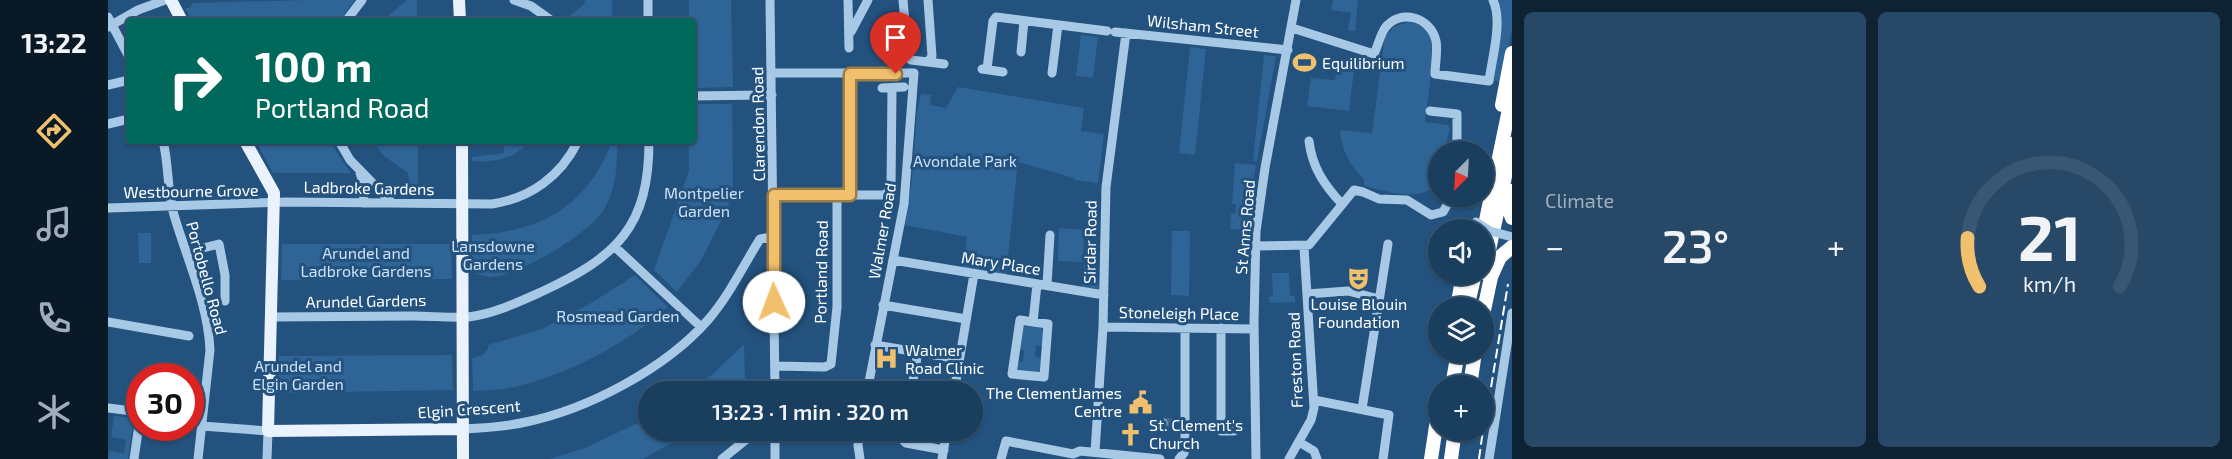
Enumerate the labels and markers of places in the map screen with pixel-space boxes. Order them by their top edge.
pin [870,12,921,74]
sports icon: Equilibrium [1291,50,1317,76]
place label: Equilibrium [1322,53,1405,72]
theatre icon: Louise Blouin Foundation [1346,266,1372,292]
place label: Louise Blouin Foundation [1311,294,1407,331]
place label: Walmer Road Clinic [905,340,985,377]
hospital icon: Walmer Road Clinic [874,346,900,372]
place label: The ClementJames Centre [986,383,1122,420]
public building icon: The ClementJames Centre [1127,389,1153,415]
place label: St. Clement's Church [1149,415,1243,452]
church icon: St. Clement's Church [1118,421,1144,447]

